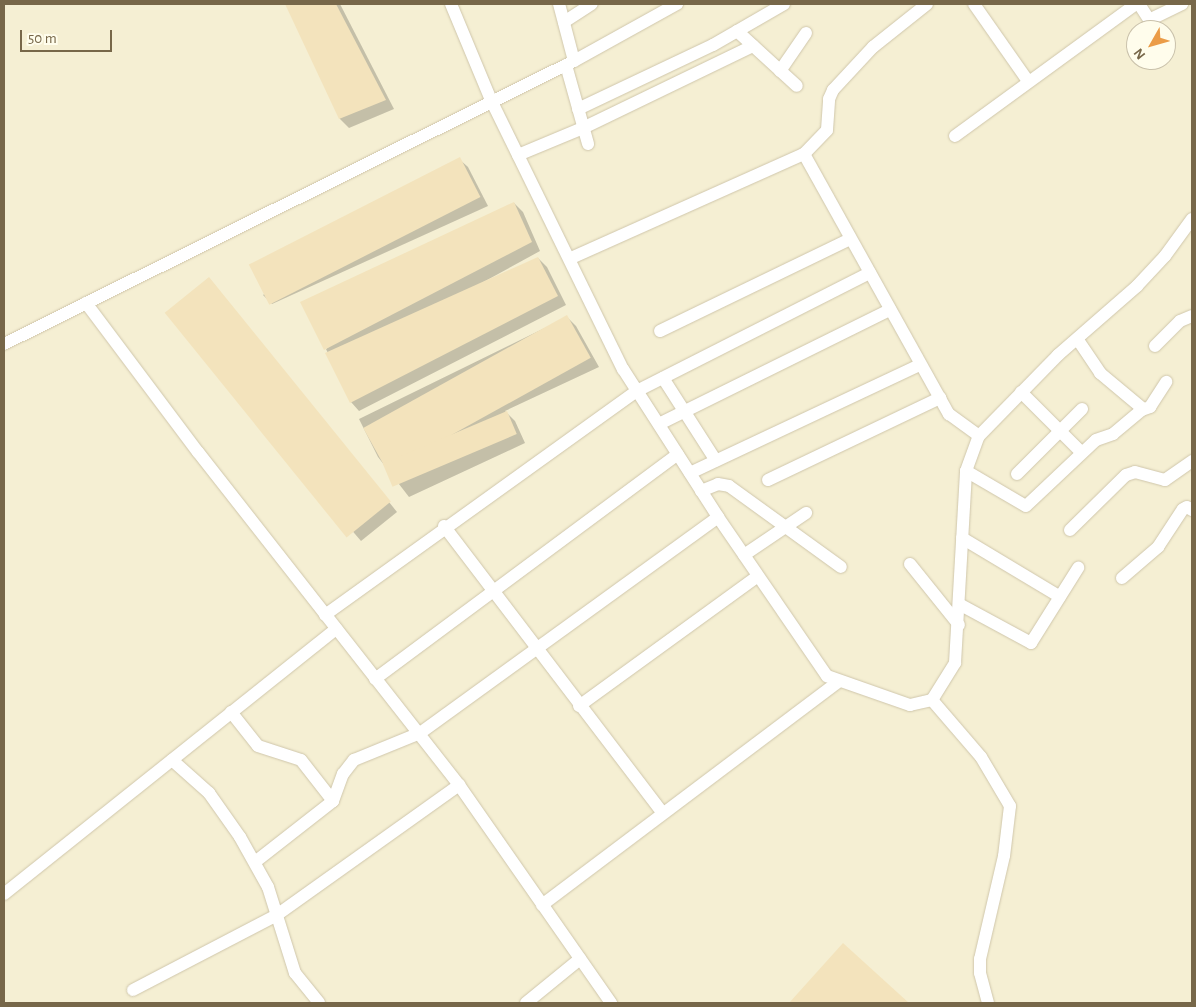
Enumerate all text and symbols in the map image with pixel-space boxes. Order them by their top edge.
scale bar [22,20,115,52]
north arrow [1126,20,1176,70]
text: 50 m [28,31,57,46]
text: N [1131,45,1148,62]

